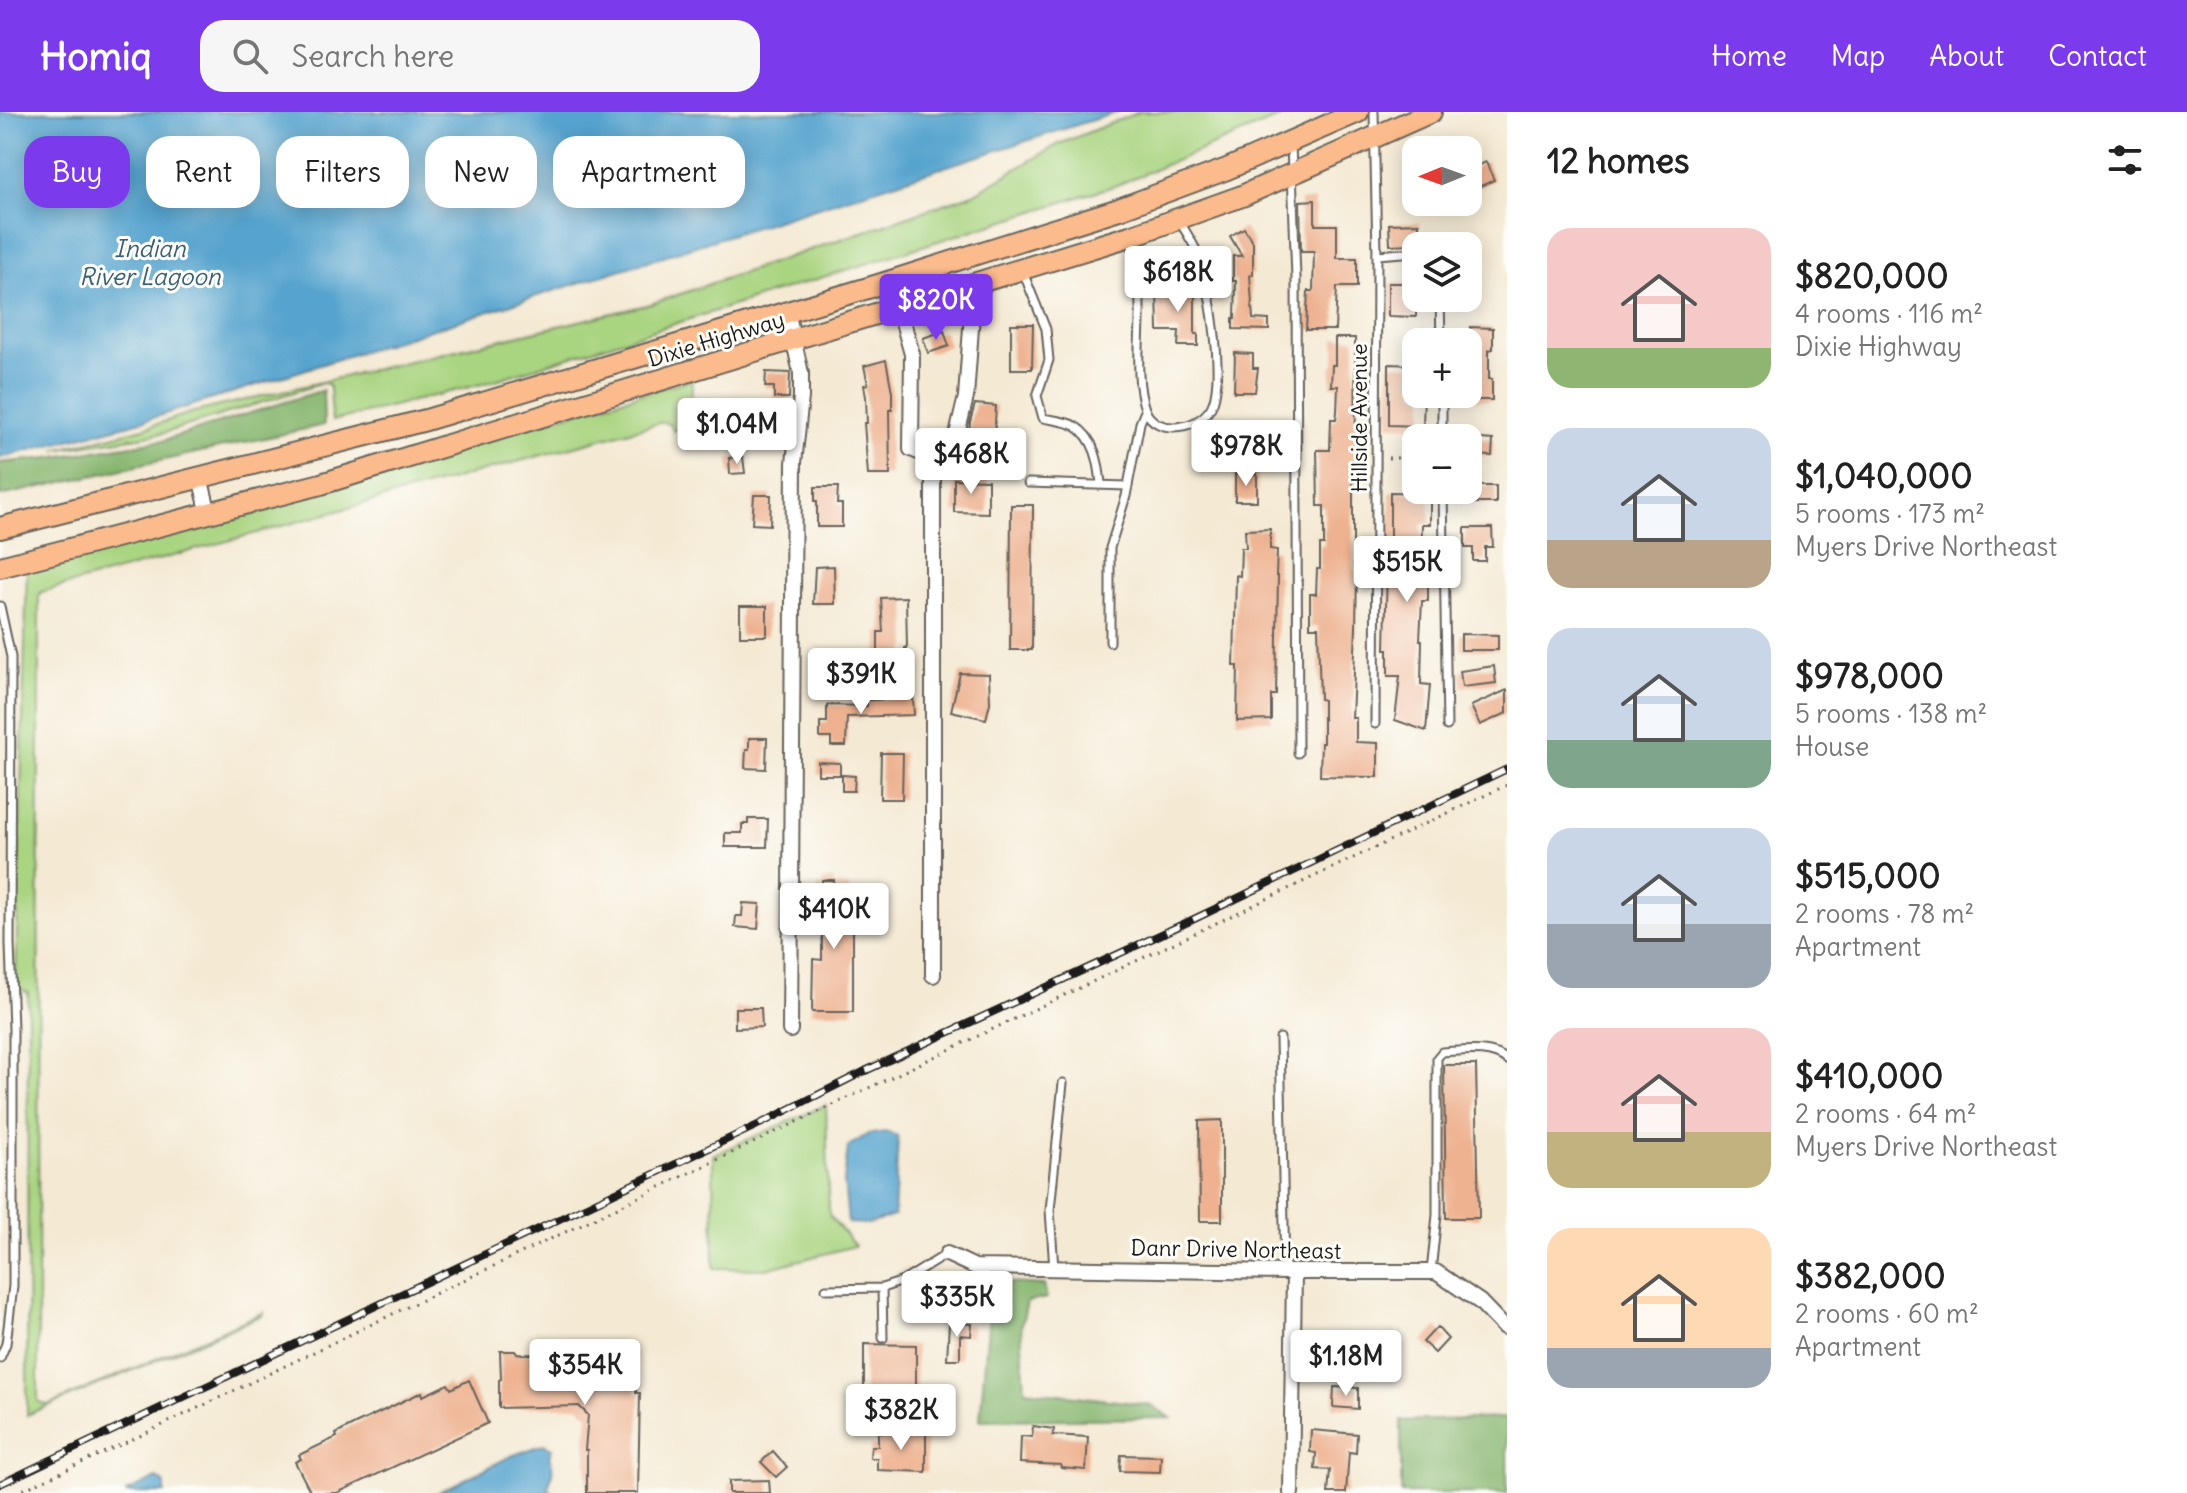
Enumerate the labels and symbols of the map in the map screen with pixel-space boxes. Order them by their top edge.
north arrow [1402,136,1482,216]
water label: Indian River Lagoon [79,233,222,291]
pin: $618K [1122,246,1234,314]
pin: $820K [880,274,992,342]
street label: Dixie Highway [644,305,788,373]
street label: Hillside Avenue [1345,343,1373,493]
pin: $1.04M [672,398,802,466]
pin: $978K [1190,420,1302,488]
pin: $468K [915,428,1027,496]
pin: $515K [1351,536,1463,604]
pin: $391K [805,648,917,716]
pin: $410K [778,883,890,951]
street label: Danr Drive Northeast [1130,1233,1342,1265]
pin: $335K [901,1271,1013,1339]
pin: $1.18M [1281,1330,1411,1398]
pin: $354K [529,1339,641,1407]
pin: $382K [845,1384,957,1452]

